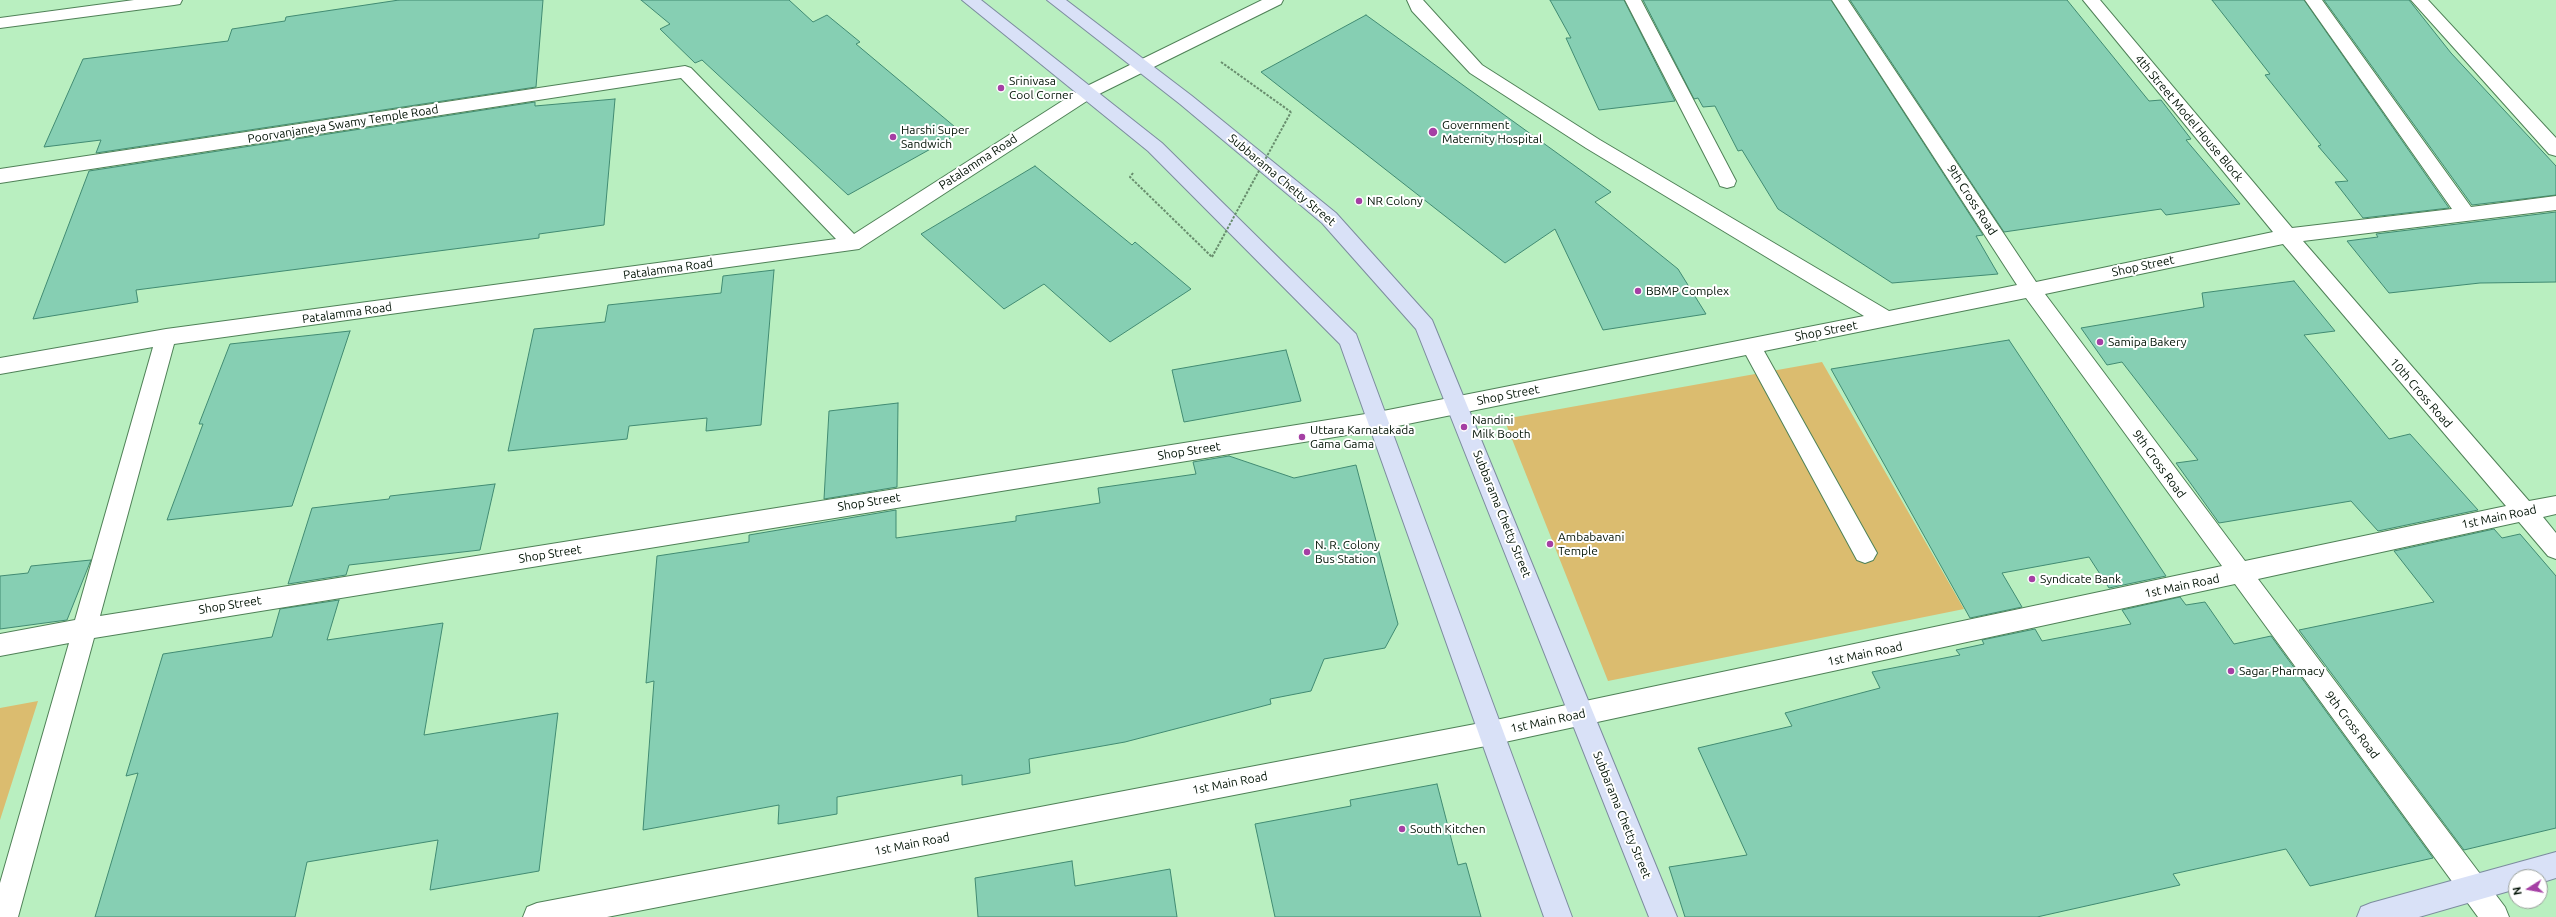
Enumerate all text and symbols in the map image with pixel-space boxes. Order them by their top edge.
street label: 4th Street Model House Block [2132,52,2246,184]
place label: Srinivasa Cool Corner [1009,74,1073,102]
marker: Srinivasa Cool Corner [996,83,1006,93]
street label: Poorvanjaneya Swamy Temple Road [247,102,439,146]
place label: Government Maternity Hospital [1442,118,1542,146]
place label: Harshi Super Sandwich [901,123,969,151]
marker: Government Maternity Hospital [1427,126,1439,138]
street label: Patalamma Road [936,131,1020,193]
street label: Subbarama Chetty Street [1225,131,1339,229]
marker: Harshi Super Sandwich [888,132,898,142]
street label: 9th Cross Road [1944,162,2000,238]
place label: NR Colony [1367,194,1423,208]
marker: NR Colony [1354,196,1364,206]
street label: Shop Street [2110,252,2176,280]
street label: Patalamma Road [622,256,714,282]
place label: BBMP Complex [1646,284,1729,298]
marker: BBMP Complex [1633,286,1643,296]
street label: Patalamma Road [301,300,393,326]
street label: Shop Street [1793,318,1859,344]
place label: Samipa Bakery [2108,335,2187,349]
marker: Samipa Bakery [2095,337,2105,347]
street label: 10th Cross Road [2387,355,2455,431]
street label: Shop Street [1475,382,1541,408]
place label: Nandini Milk Booth [1472,413,1531,441]
marker: Nandini Milk Booth [1459,422,1469,432]
place label: Uttara Karnatakada Gama Gama [1310,423,1415,451]
street label: 9th Cross Road [2129,427,2189,501]
marker: Uttara Karnatakada Gama Gama [1297,432,1307,442]
street label: Shop Street [1157,439,1221,463]
street label: Subbarama Chetty Street [1470,448,1534,580]
street label: Shop Street [837,490,901,514]
street label: 1st Main Road [2460,502,2538,532]
place label: Ambabavani Temple [1558,530,1624,558]
place label: N. R. Colony Bus Station [1315,538,1380,566]
marker: Ambabavani Temple [1545,539,1555,549]
street label: Shop Street [518,542,582,566]
marker: N. R. Colony Bus Station [1302,547,1312,557]
street label: 1st Main Road [2143,571,2221,601]
place label: Syndicate Bank [2040,572,2121,586]
marker: Syndicate Bank [2027,574,2037,584]
street label: Shop Street [198,593,262,617]
street label: 1st Main Road [1826,639,1904,669]
place label: Sagar Pharmacy [2239,664,2325,678]
marker: Sagar Pharmacy [2226,666,2236,676]
street label: 9th Cross Road [2322,688,2382,762]
street label: 1st Main Road [1509,706,1587,736]
street label: Subbarama Chetty Street [1590,749,1654,881]
street label: 1st Main Road [1191,769,1269,797]
place label: South Kitchen [1410,822,1486,836]
marker: South Kitchen [1397,824,1407,834]
street label: 1st Main Road [873,830,951,858]
north arrow [2508,869,2548,909]
text: N [2511,886,2524,896]

